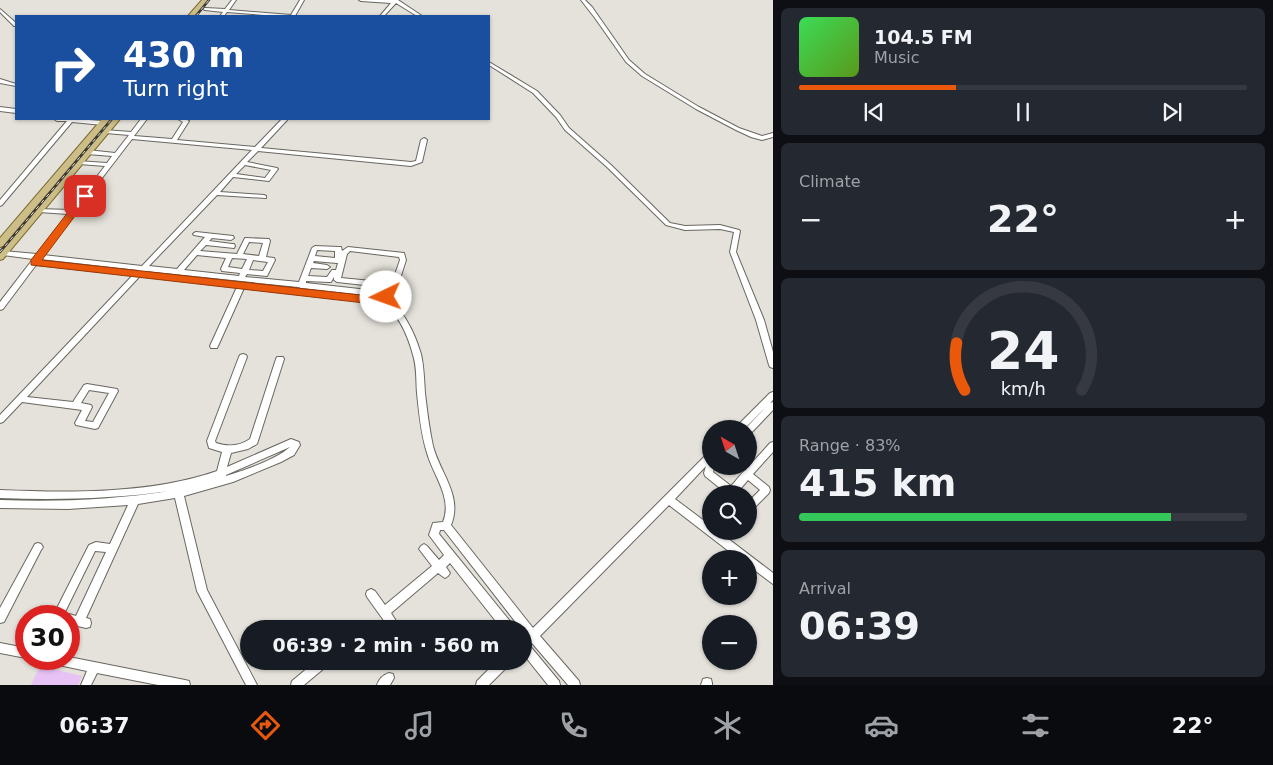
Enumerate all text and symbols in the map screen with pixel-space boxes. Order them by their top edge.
text: 104.5 FM [874,26,973,48]
icon: right [40,35,105,100]
text: 430 m [123,35,245,75]
text: Music [874,48,920,67]
text: Turn right [123,76,228,101]
icon: previous [860,98,888,126]
icon: pause [1009,98,1037,126]
icon: next [1158,98,1186,126]
text: Climate [799,172,861,191]
pin [64,175,106,217]
icon: arrive [71,182,99,210]
text: 22° [987,197,1059,241]
text: − [799,203,822,236]
text: + [1224,203,1247,236]
position arrow [359,270,411,322]
text: 24 [987,321,1059,381]
text: km/h [1000,378,1046,399]
north arrow [702,420,758,475]
map controls [702,420,757,670]
text: Range · 83% [799,436,901,455]
text: 415 km [799,461,956,505]
button: search [702,485,757,540]
button: + [702,550,757,605]
text: Arrival [799,579,851,598]
text: 06:39 [799,604,920,648]
speed limit sign: 30 [15,605,80,670]
button: − [702,615,757,670]
text: 06:39 · 2 min · 560 m [272,634,500,656]
icon: directions [248,708,283,743]
icon: music [402,708,437,743]
icon: phone [556,708,591,743]
icon: climate [710,708,745,743]
icon: car [864,708,899,743]
icon: filters [1018,708,1053,743]
text: 06:37 [59,713,129,738]
text: 22° [1172,713,1213,738]

